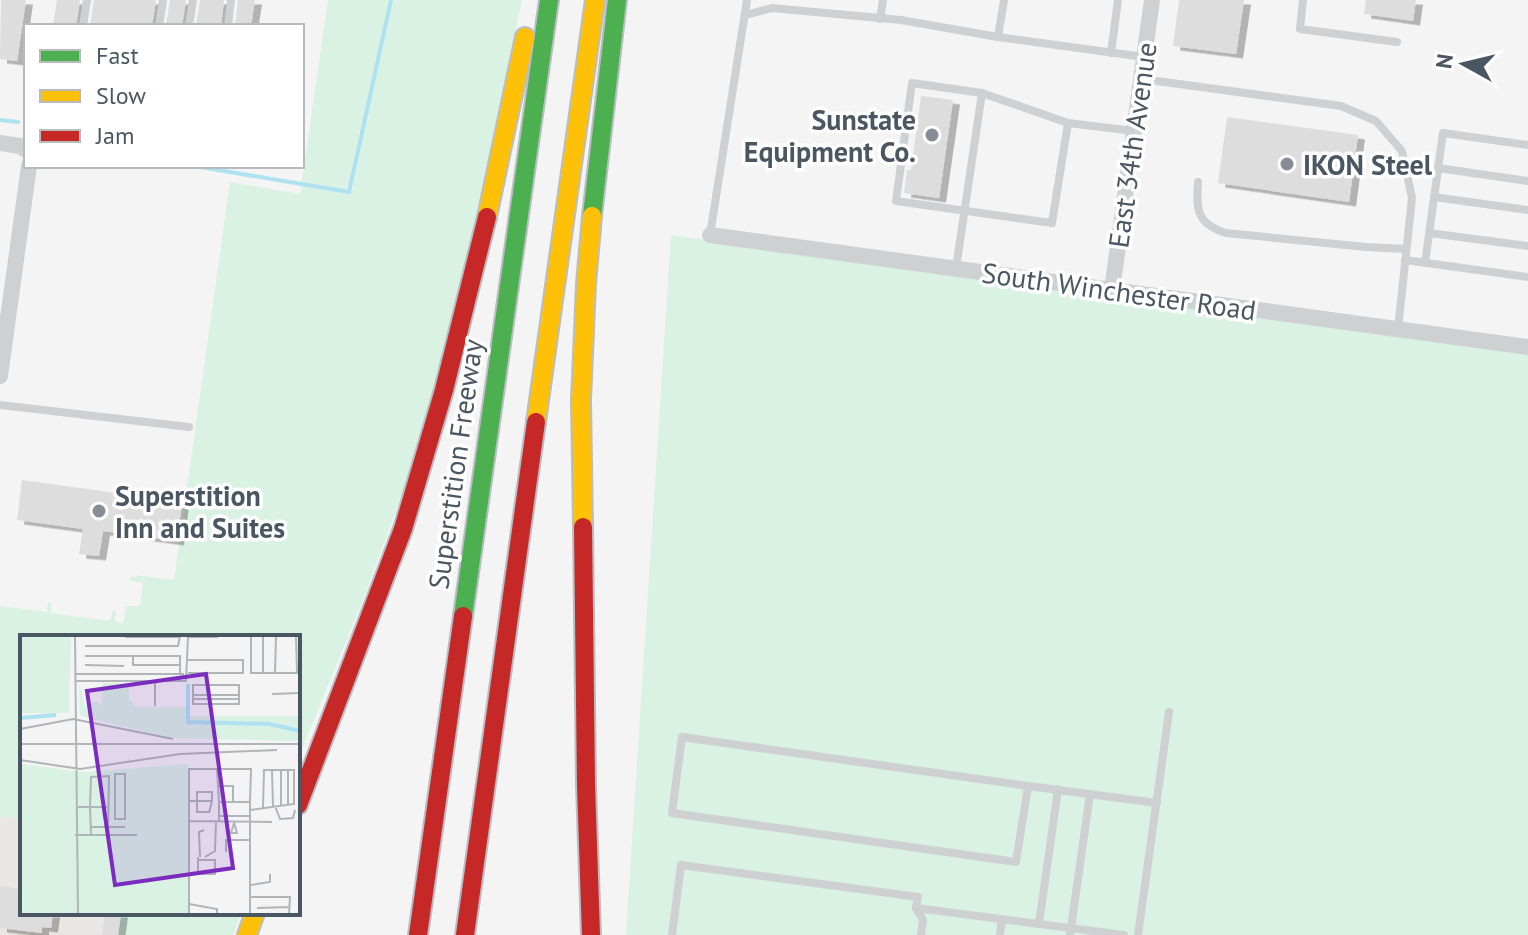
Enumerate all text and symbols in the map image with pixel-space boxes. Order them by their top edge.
legend [24,24,304,168]
north arrow [1424,24,1504,104]
text: Fast [96,40,139,71]
street label: East 34th Avenue [1099,40,1165,250]
text: N [1429,52,1459,70]
text: Slow [96,80,146,111]
place label: Sunstate Equipment Co. [744,101,916,170]
text: Jam [95,120,134,151]
marker: Sunstate Equipment Co. [923,126,941,144]
place label: IKON Steel [1303,146,1433,183]
marker: IKON Steel [1278,155,1296,173]
street label: South Winchester Road [980,253,1258,329]
street label: Superstition Freeway [419,337,491,591]
place label: Superstition Inn and Suites [115,477,285,546]
marker: Superstition Inn and Suites [90,502,108,520]
inset map [20,635,300,915]

